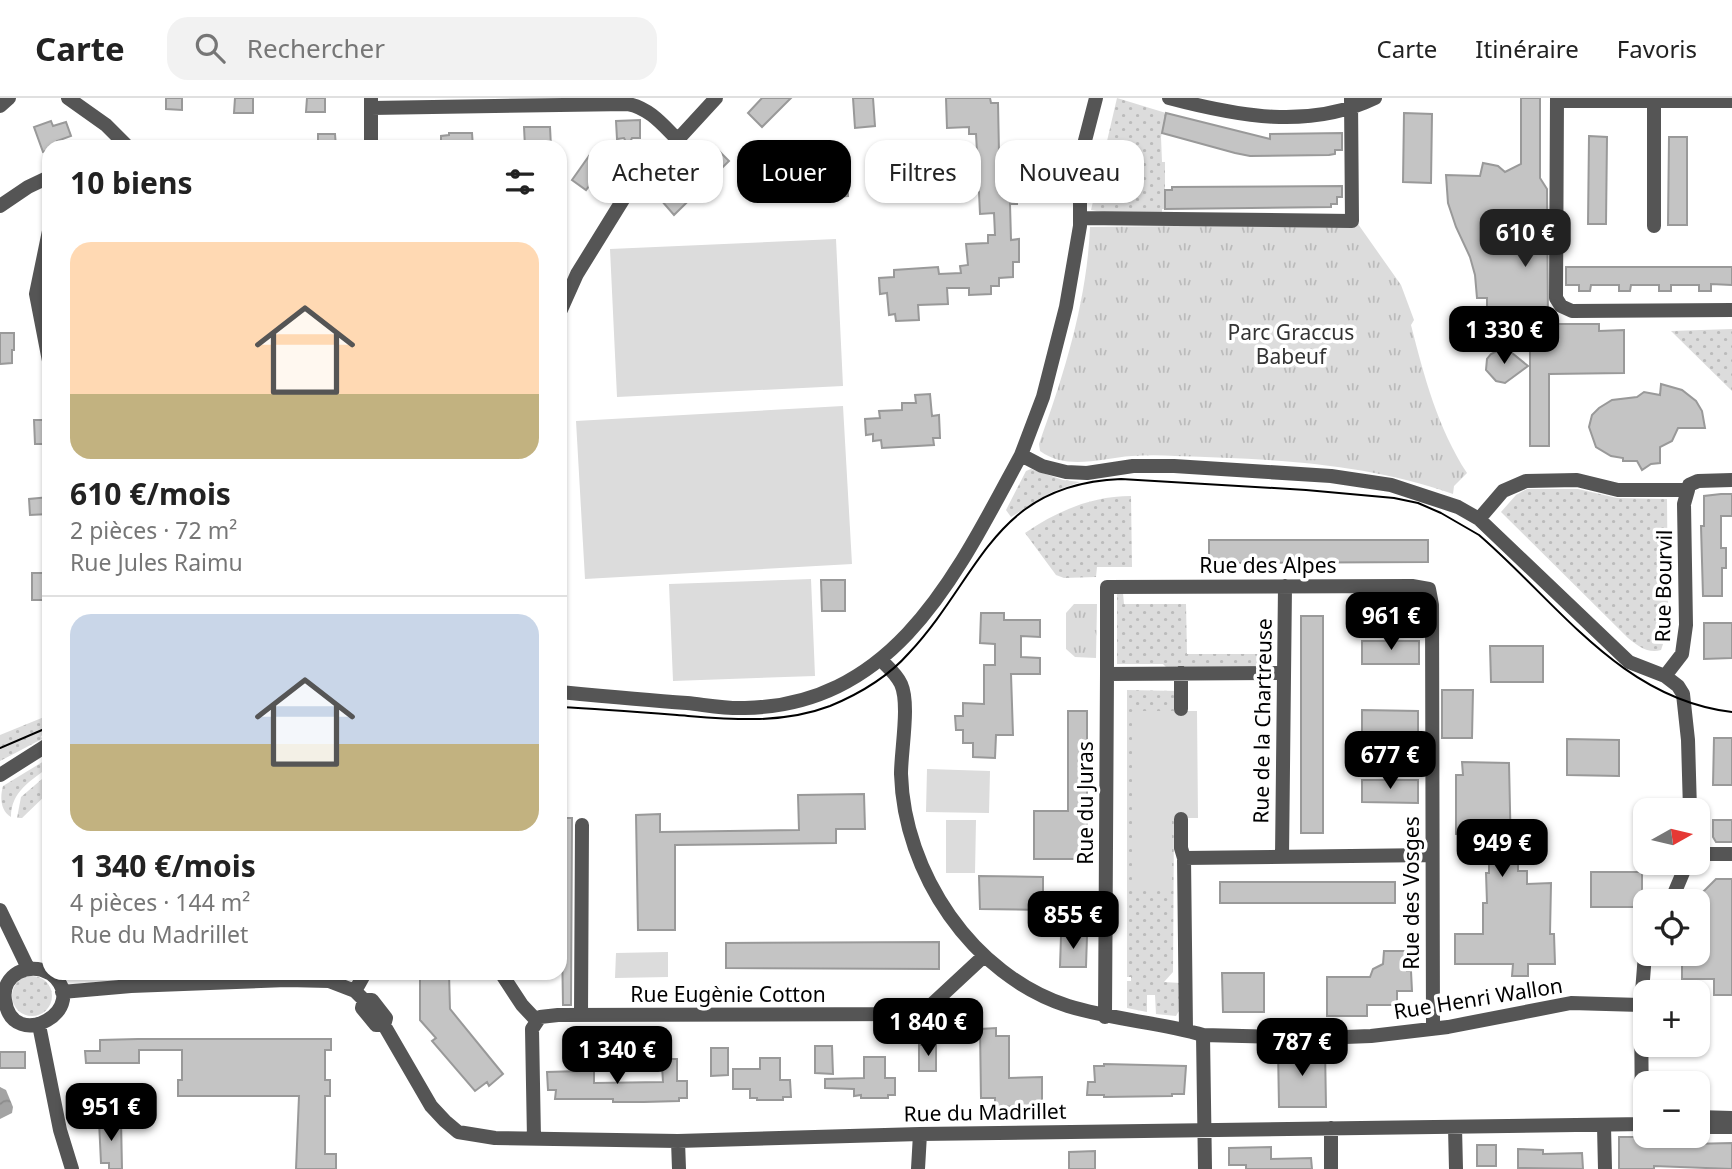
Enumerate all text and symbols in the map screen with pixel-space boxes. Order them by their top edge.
search box [167,17,657,80]
text: Carte [35,26,125,71]
icon: search [191,29,229,67]
text: Rechercher [247,30,385,66]
text: Carte [1377,32,1437,65]
text: Itinéraire [1475,32,1579,65]
text: Favoris [1617,32,1697,65]
chip: Acheter [588,140,723,203]
chip: Louer [737,140,851,203]
chip: Filtres [865,140,981,203]
chip: Nouveau [995,140,1144,203]
text: 10 biens [70,162,193,203]
icon: filters [501,163,539,201]
pin: 610 € [1476,209,1574,269]
text: 610 € [1496,216,1554,248]
icon: home [242,287,368,413]
pin: 1 330 € [1439,306,1569,366]
text: 1 330 € [1465,313,1543,345]
park label: Parc Graccus Babeuf [1228,318,1354,370]
text: 610 €/mois [70,473,231,514]
text: 2 pièces · 72 m² [70,514,237,546]
street label: Rue Bourvil [1648,529,1678,643]
text: Rue Jules Raimu [70,546,243,578]
street label: Rue des Alpes [1199,551,1337,579]
pin: 961 € [1342,592,1440,652]
text: 961 € [1362,599,1420,631]
street label: Rue de la Chartreuse [1246,618,1278,824]
icon: home [242,659,368,785]
pin: 677 € [1341,732,1439,791]
text: 677 € [1361,738,1419,770]
street label: Rue du Juras [1071,741,1099,865]
north arrow [1633,798,1710,875]
map controls [1633,798,1710,1148]
street label: Rue des Vosges [1397,816,1425,970]
pin: 949 € [1453,820,1551,879]
text: 949 € [1473,826,1531,858]
text: 1 340 €/mois [70,845,256,886]
text: 4 pièces · 144 m² [70,886,250,918]
button: locate [1633,889,1710,966]
pin: 855 € [1024,892,1122,951]
text: 855 € [1044,898,1102,930]
text: Rue du Madrillet [70,918,248,950]
street label: Rue Henri Wallon [1392,971,1564,1025]
street label: Rue Eugènie Cotton [630,980,826,1008]
button: + [1633,980,1710,1057]
pin: 1 840 € [863,998,993,1058]
text: 1 840 € [889,1005,967,1037]
pin: 787 € [1253,1018,1351,1078]
text: 787 € [1273,1025,1331,1057]
pin: 1 340 € [552,1026,682,1086]
text: 1 340 € [578,1033,656,1065]
button: − [1633,1071,1710,1148]
pin: 951 € [62,1084,160,1143]
text: 951 € [82,1090,140,1122]
street label: Rue du Madrillet [903,1097,1067,1127]

